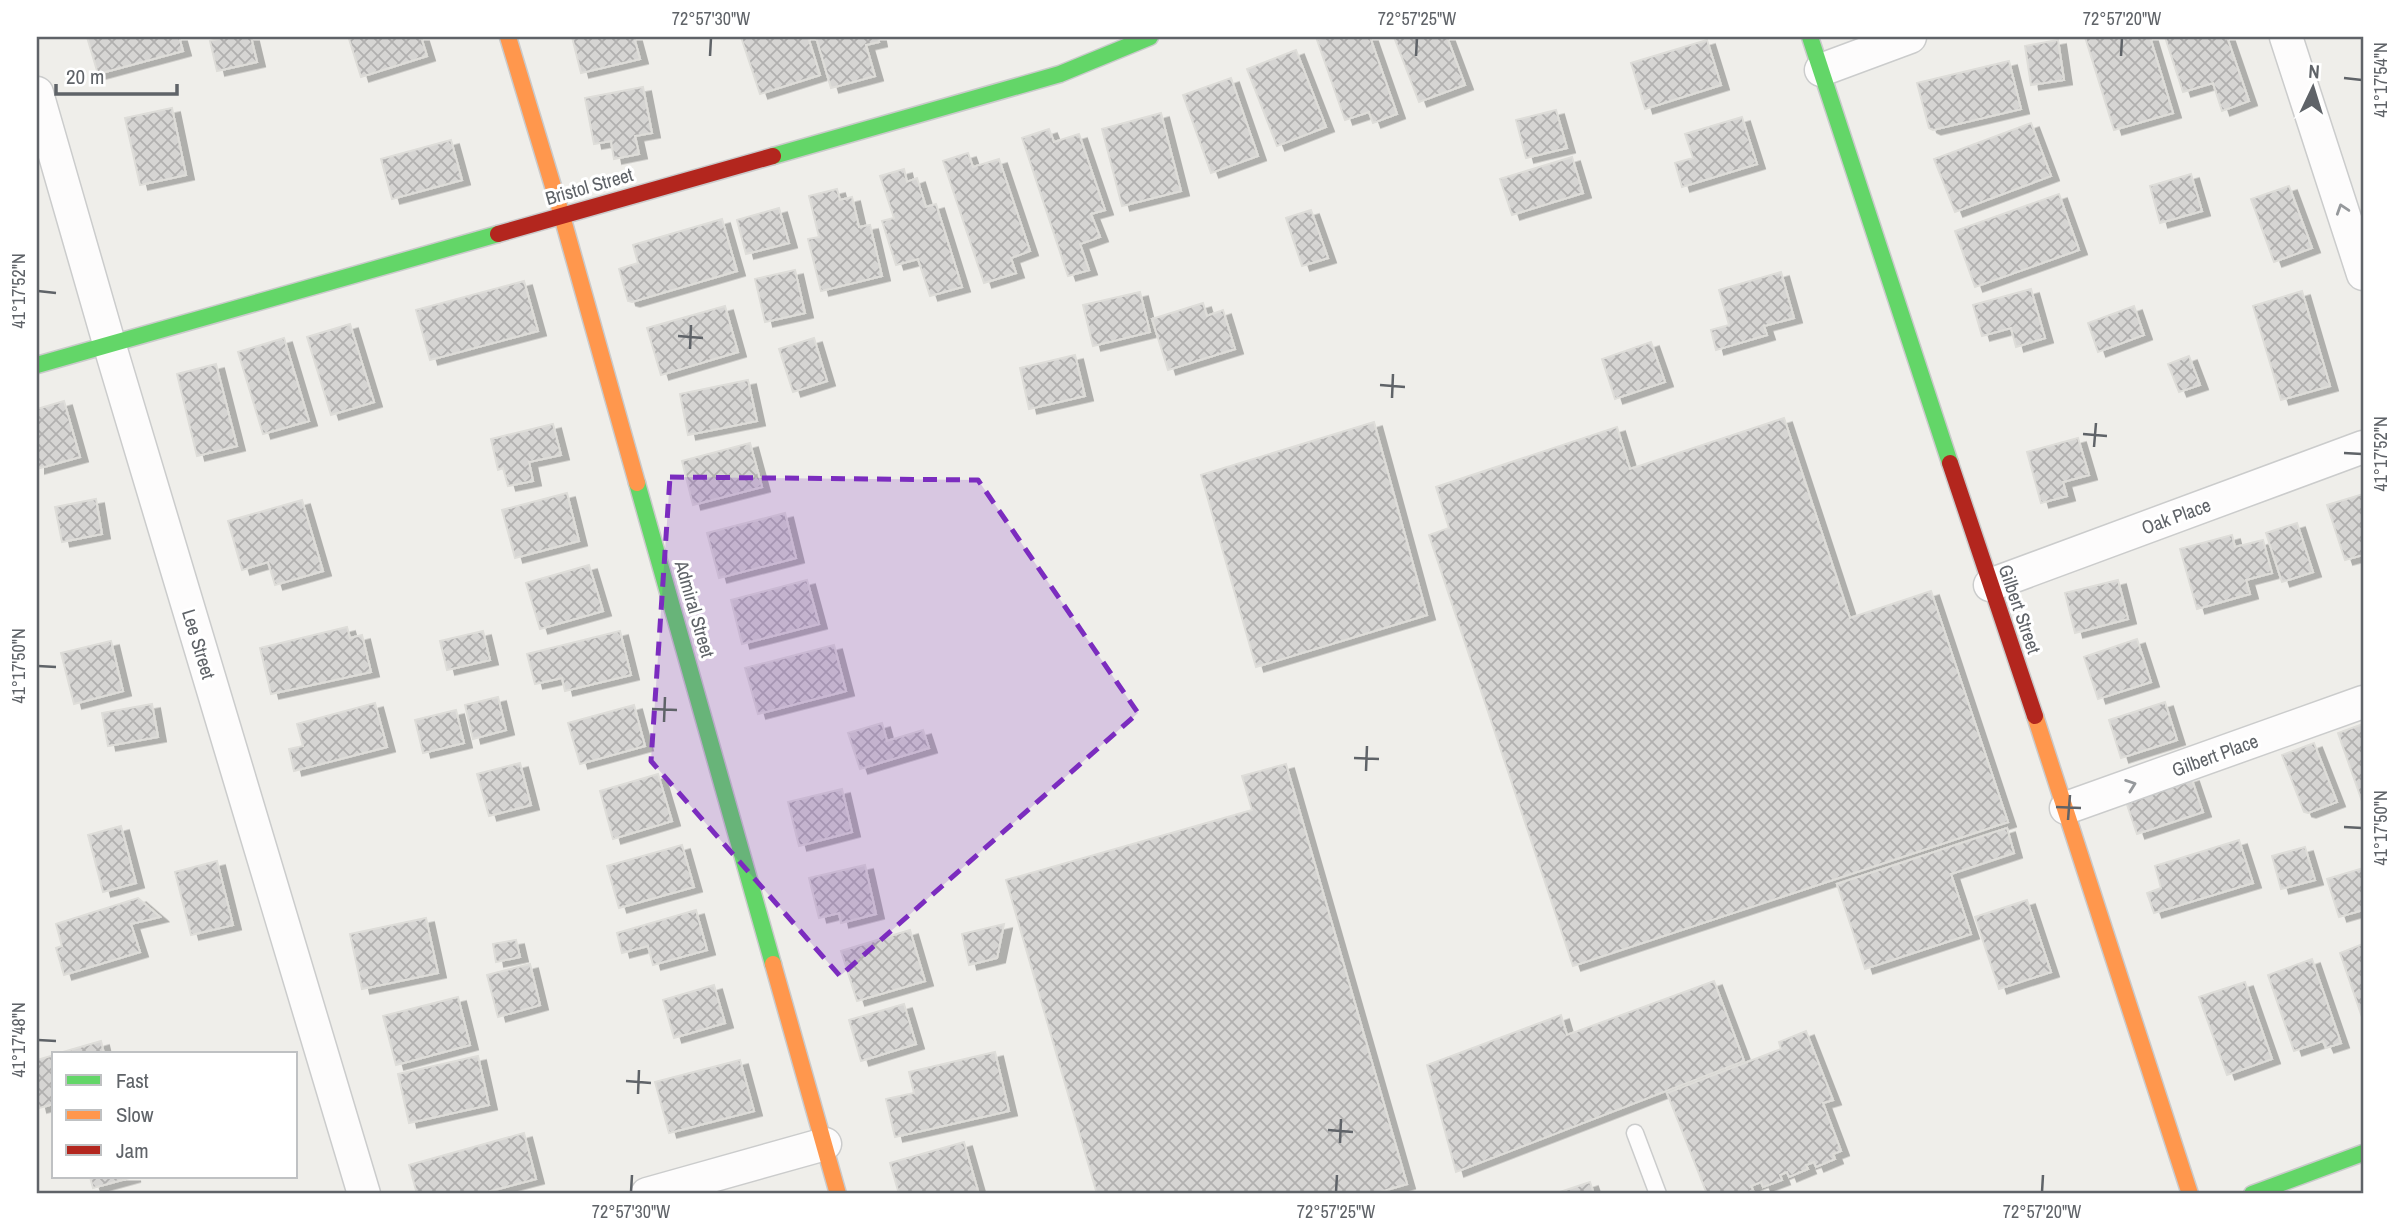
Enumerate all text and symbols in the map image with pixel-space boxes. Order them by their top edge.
text: 72°57'30"W [672,6,750,31]
text: 72°57'25"W [1378,6,1456,31]
text: 72°57'20"W [2083,6,2161,31]
text: 41°17'54"N [2368,42,2393,118]
scale bar [56,52,177,96]
north arrow [2278,52,2348,122]
text: N [2308,58,2321,84]
text: 20 m [66,62,104,91]
street label: Bristol Street [542,161,637,211]
one-way arrow [2336,204,2350,216]
text: 41°17'52"N [6,253,31,329]
text: 41°17'52"N [2368,416,2393,492]
street label: Oak Place [2138,491,2214,541]
street label: Admiral Street [669,557,721,661]
street label: Gilbert Street [1993,561,2048,658]
street label: Lee Street [176,606,222,683]
text: 41°17'50"N [6,628,31,704]
street label: Gilbert Place [2168,727,2262,783]
one-way arrow [2124,779,2136,793]
text: 41°17'50"N [2368,790,2393,866]
text: 41°17'48"N [6,1002,31,1078]
legend [52,1052,298,1178]
text: Fast [116,1066,149,1095]
text: Slow [116,1100,154,1129]
text: Jam [116,1136,149,1165]
text: 72°57'30"W [592,1199,670,1224]
text: 72°57'25"W [1297,1199,1375,1224]
text: 72°57'20"W [2003,1199,2081,1224]

